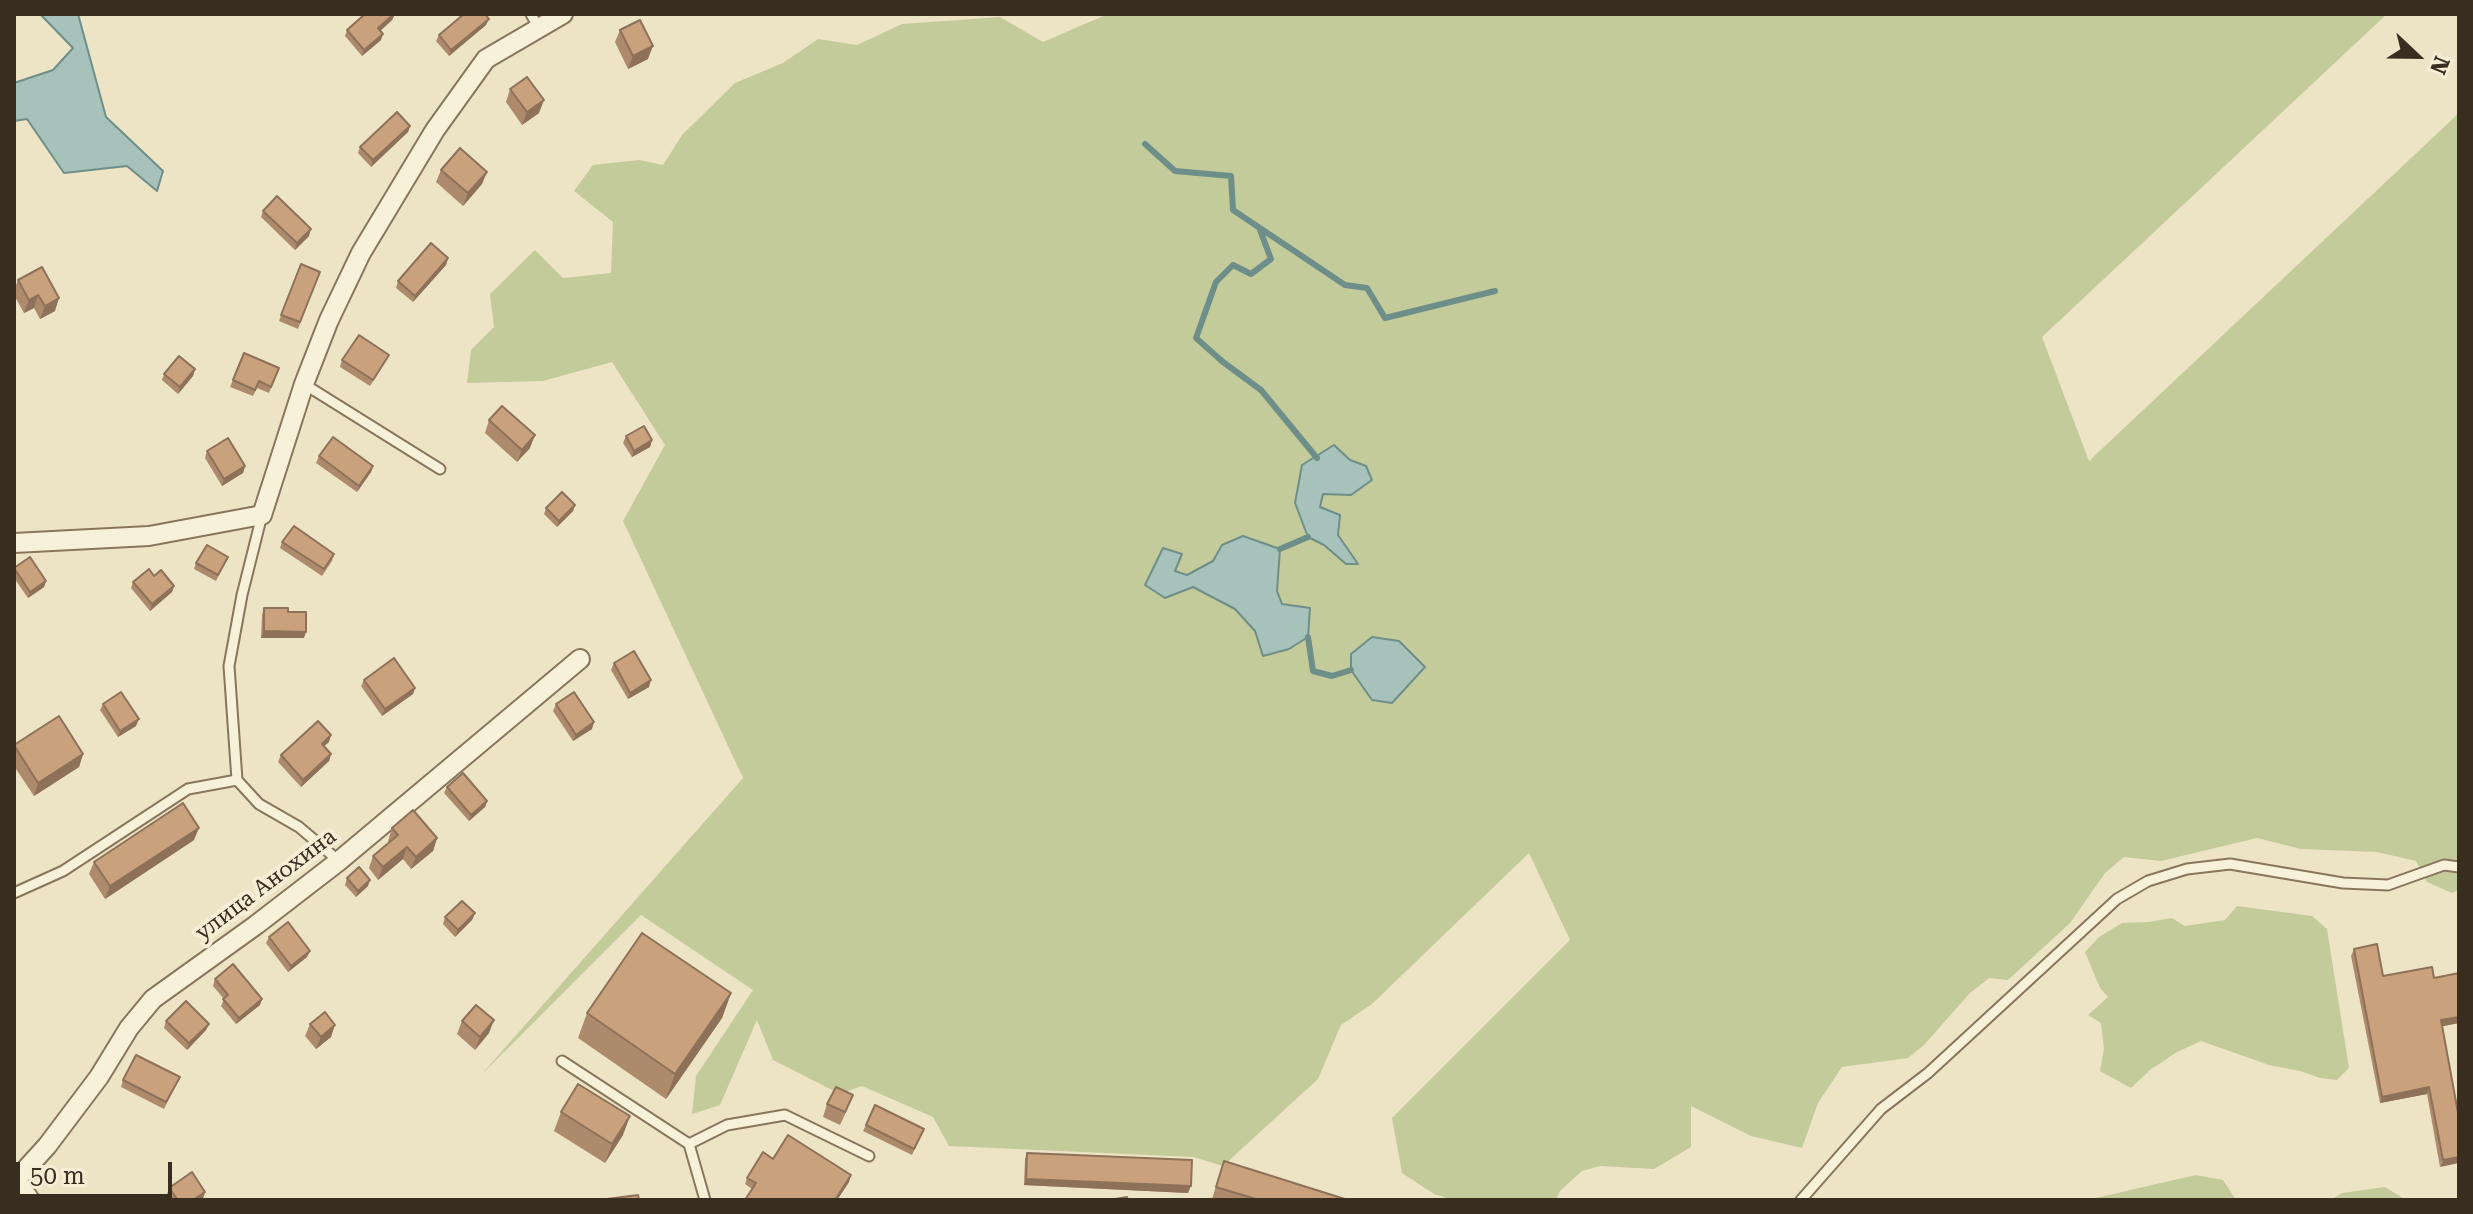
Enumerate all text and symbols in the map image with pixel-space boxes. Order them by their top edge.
north arrow [2377,16,2457,96]
text: N [2425,53,2454,78]
street label: улица Анохина [190,823,342,947]
scale bar [20,1146,176,1196]
text: 50 m [30,1162,85,1190]

